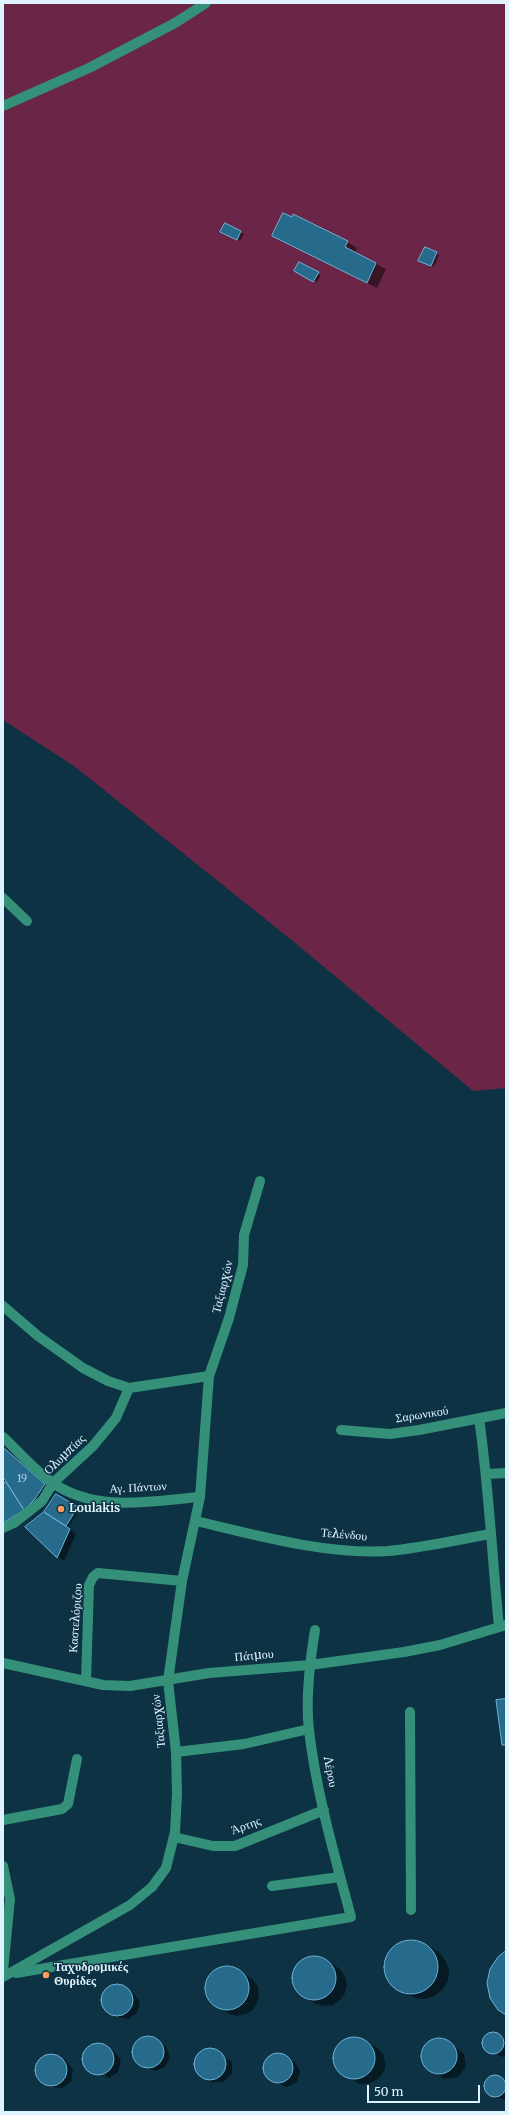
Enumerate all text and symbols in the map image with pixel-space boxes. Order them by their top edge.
street label: Ταξιαρχών [209,1259,237,1315]
street label: Σαρωνικού [394,1404,450,1426]
street label: Ολυμπίας [41,1432,89,1478]
house number: 19 [17,1473,27,1485]
street label: Αγ. Πάντων [109,1479,167,1497]
place label: Loulakis [69,1502,120,1516]
marker: Loulakis [56,1504,66,1514]
street label: Τελένδου [320,1526,368,1544]
street label: Καστελόριζου [66,1583,86,1653]
street label: Πάτμου [234,1647,274,1665]
street label: Ταξιαρχών [149,1693,169,1749]
street label: Λέρου [320,1755,340,1789]
street label: Άρτης [229,1814,263,1838]
place label: Ταχυδρομικές Θυρίδες [54,1961,128,1989]
marker: Ταχυδρομικές Θυρίδες [41,1970,51,1980]
scale bar [369,2077,482,2103]
text: 50 m [374,2084,403,2099]

